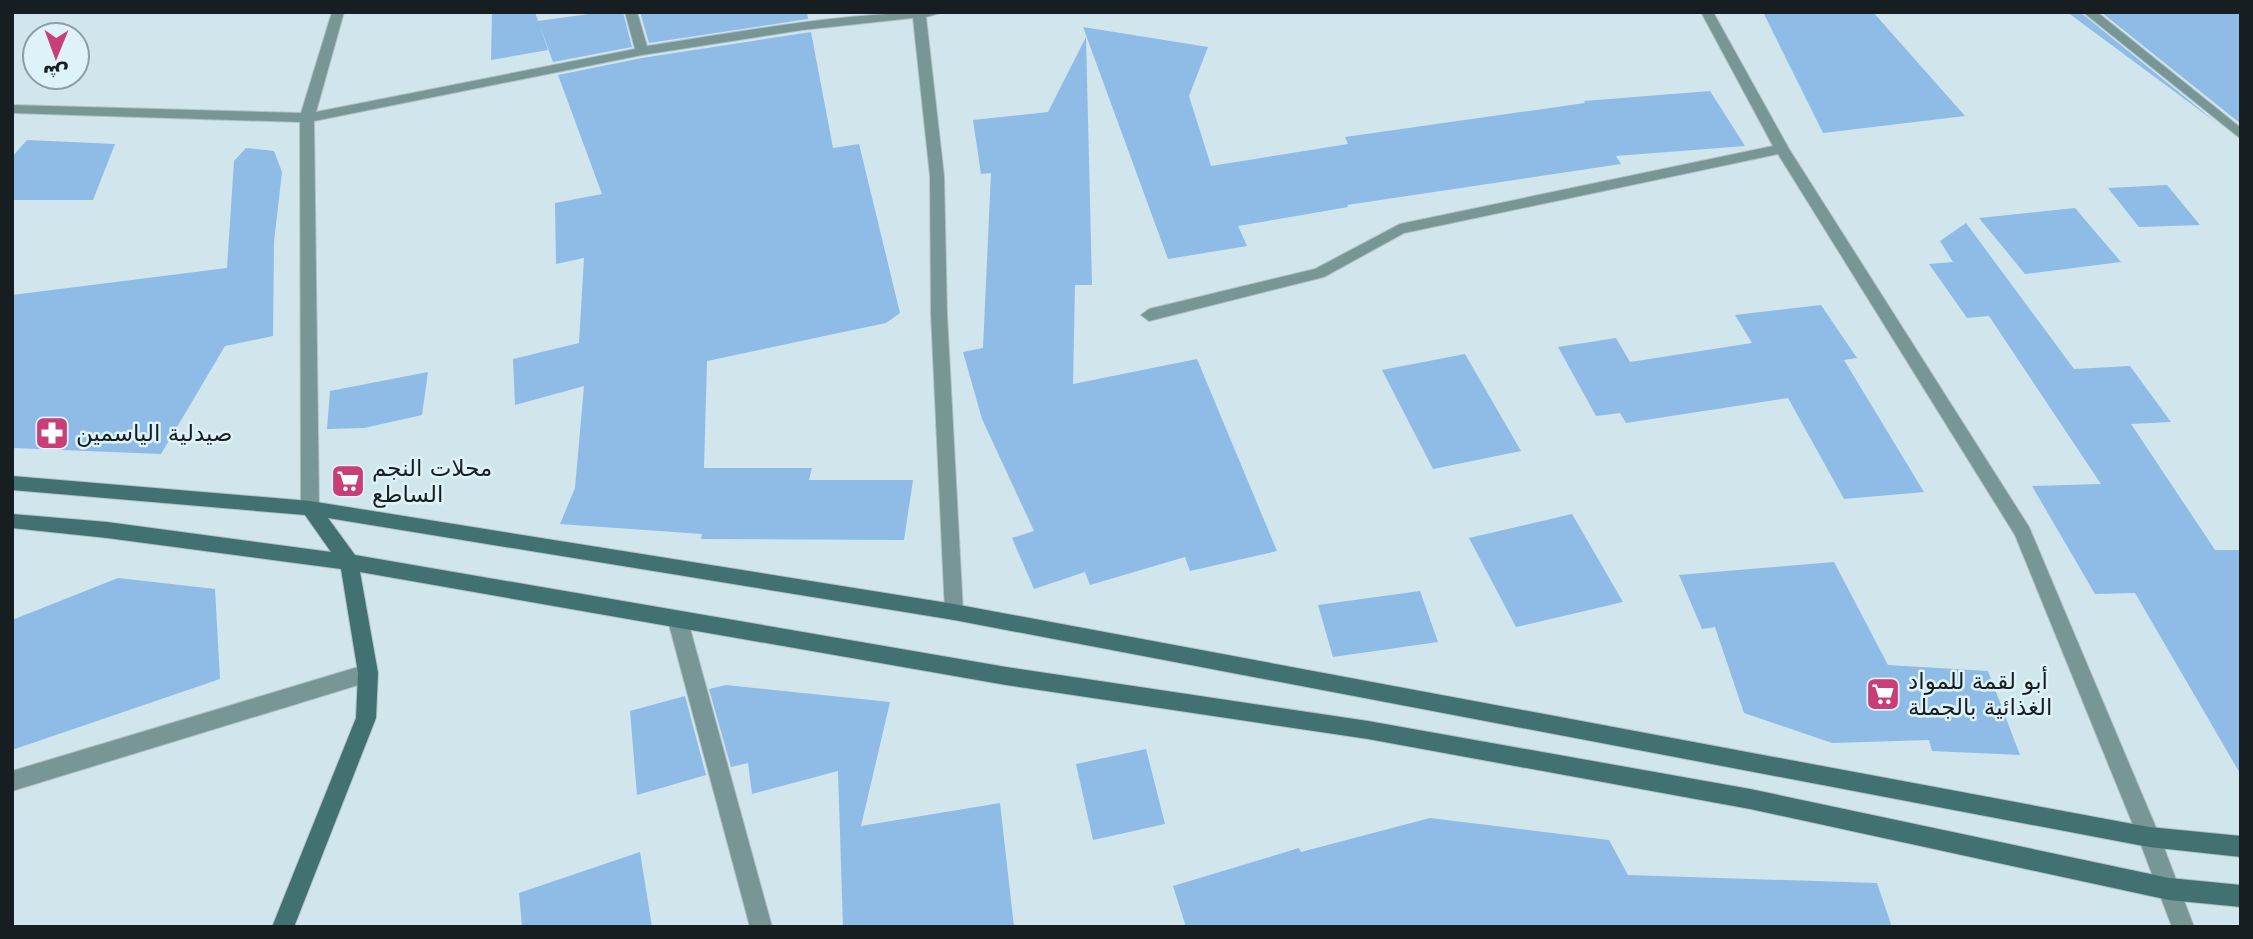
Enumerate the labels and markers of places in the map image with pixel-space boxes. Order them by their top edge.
pharmacy icon: صيدلية الياسمين [33,414,71,452]
place label: صيدلية الياسمين [76,420,233,447]
place label: محلات النجم الساطع [372,455,492,508]
supermarket icon: محلات النجم الساطع [329,462,367,500]
place label: أبو لقمة للمواد الغذائية بالجملة [1908,666,2052,720]
supermarket icon: أبو لقمة للمواد الغذائية بالجملة [1864,675,1902,713]

